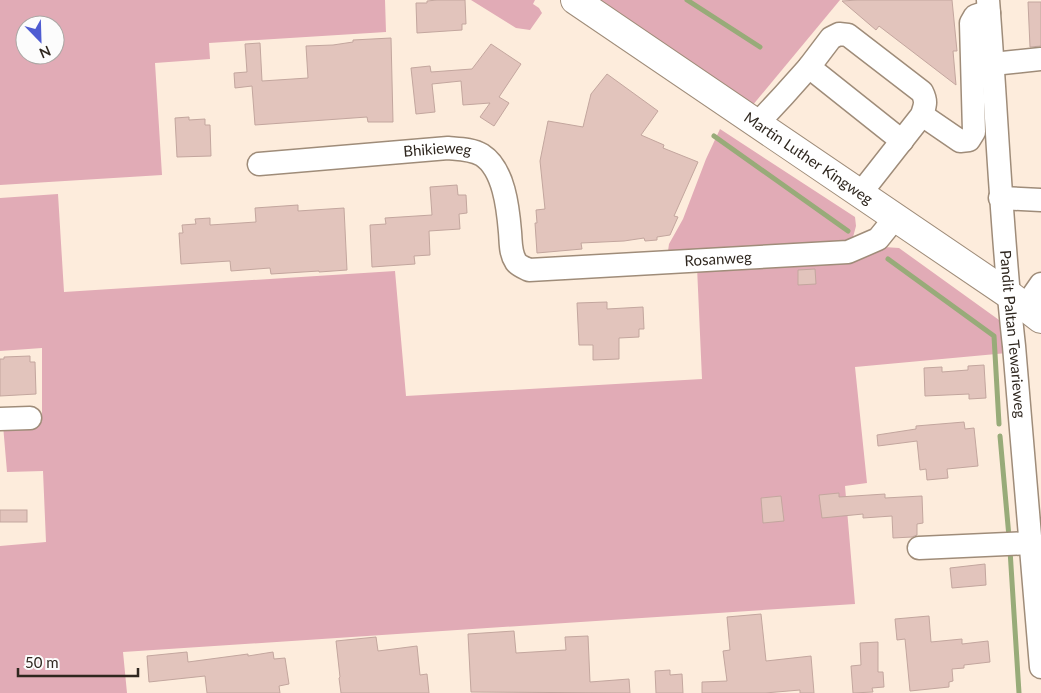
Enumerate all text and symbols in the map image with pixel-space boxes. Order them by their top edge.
north arrow [15,15,65,65]
text: N [37,42,54,62]
street label: Martin Luther Kingweg [741,108,877,208]
street label: Bhikieweg [403,138,473,160]
street label: Rosanweg [684,247,752,269]
street label: Pandit Paltan Tewarieweg [997,249,1030,419]
scale bar [18,646,138,678]
text: 50 m [25,653,59,671]

